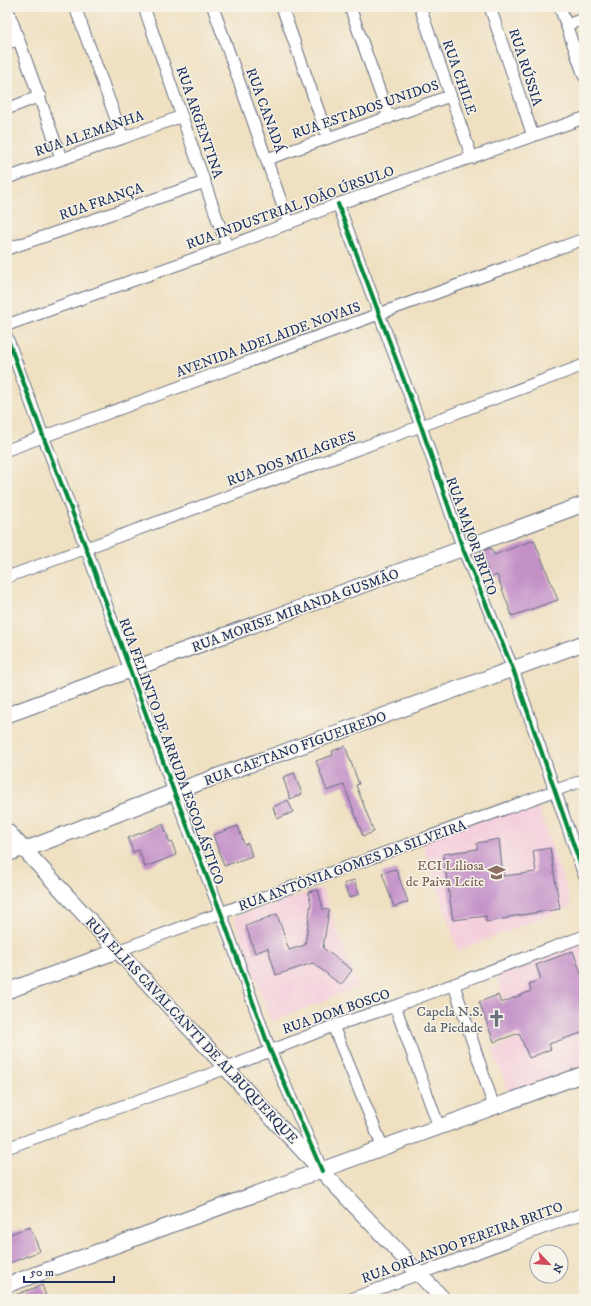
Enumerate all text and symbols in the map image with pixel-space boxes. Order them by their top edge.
street label: RUA RÚSSIA [504,26,546,110]
street label: RUA CHILE [438,37,480,117]
street label: RUA ARGENTINA [171,64,227,182]
street label: RUA CANADÁ [241,65,289,156]
street label: RUA ESTADOS UNIDOS [289,76,441,144]
street label: RUA ALEMANHA [32,106,147,161]
street label: RUA INDUSTRIAL JOÃO ÚRSULO [184,162,397,254]
street label: RUA FRANÇA [57,179,147,225]
street label: AVENIDA ADELAIDE NOVAIS [173,298,363,382]
street label: RUA DOS MILAGRES [224,427,358,491]
street label: RUA MAJOR BRITO [441,475,501,598]
street label: RUA MORISE MIRANDA GUSMÃO [189,565,401,657]
street label: RUA FELINTO DE ARRUDA ESCOLÁSTICO [114,615,228,887]
street label: RUA CAETANO FIGUEIREDO [202,707,389,790]
street label: RUA ANTÔNIA GOMES DA SILVEIRA [236,816,470,916]
place label: ECI Liliosa de Paiva Leite [406,857,484,891]
school or university icon: ECI Liliosa de Paiva Leite [487,863,507,883]
street label: RUA ELIAS CAVALCANTI DE ALBUQUERQUE [81,913,301,1148]
street label: RUA DOM BOSCO [280,985,393,1039]
place label: Capela N.S. da Piedade [417,1003,483,1037]
church icon: Capela N.S. da Piedade [486,1009,506,1029]
street label: RUA ORLANDO PEREIRA BRITO [359,1198,565,1286]
north arrow [529,1244,569,1284]
scale bar [24,1258,114,1284]
text: 50 m [30,1265,54,1280]

